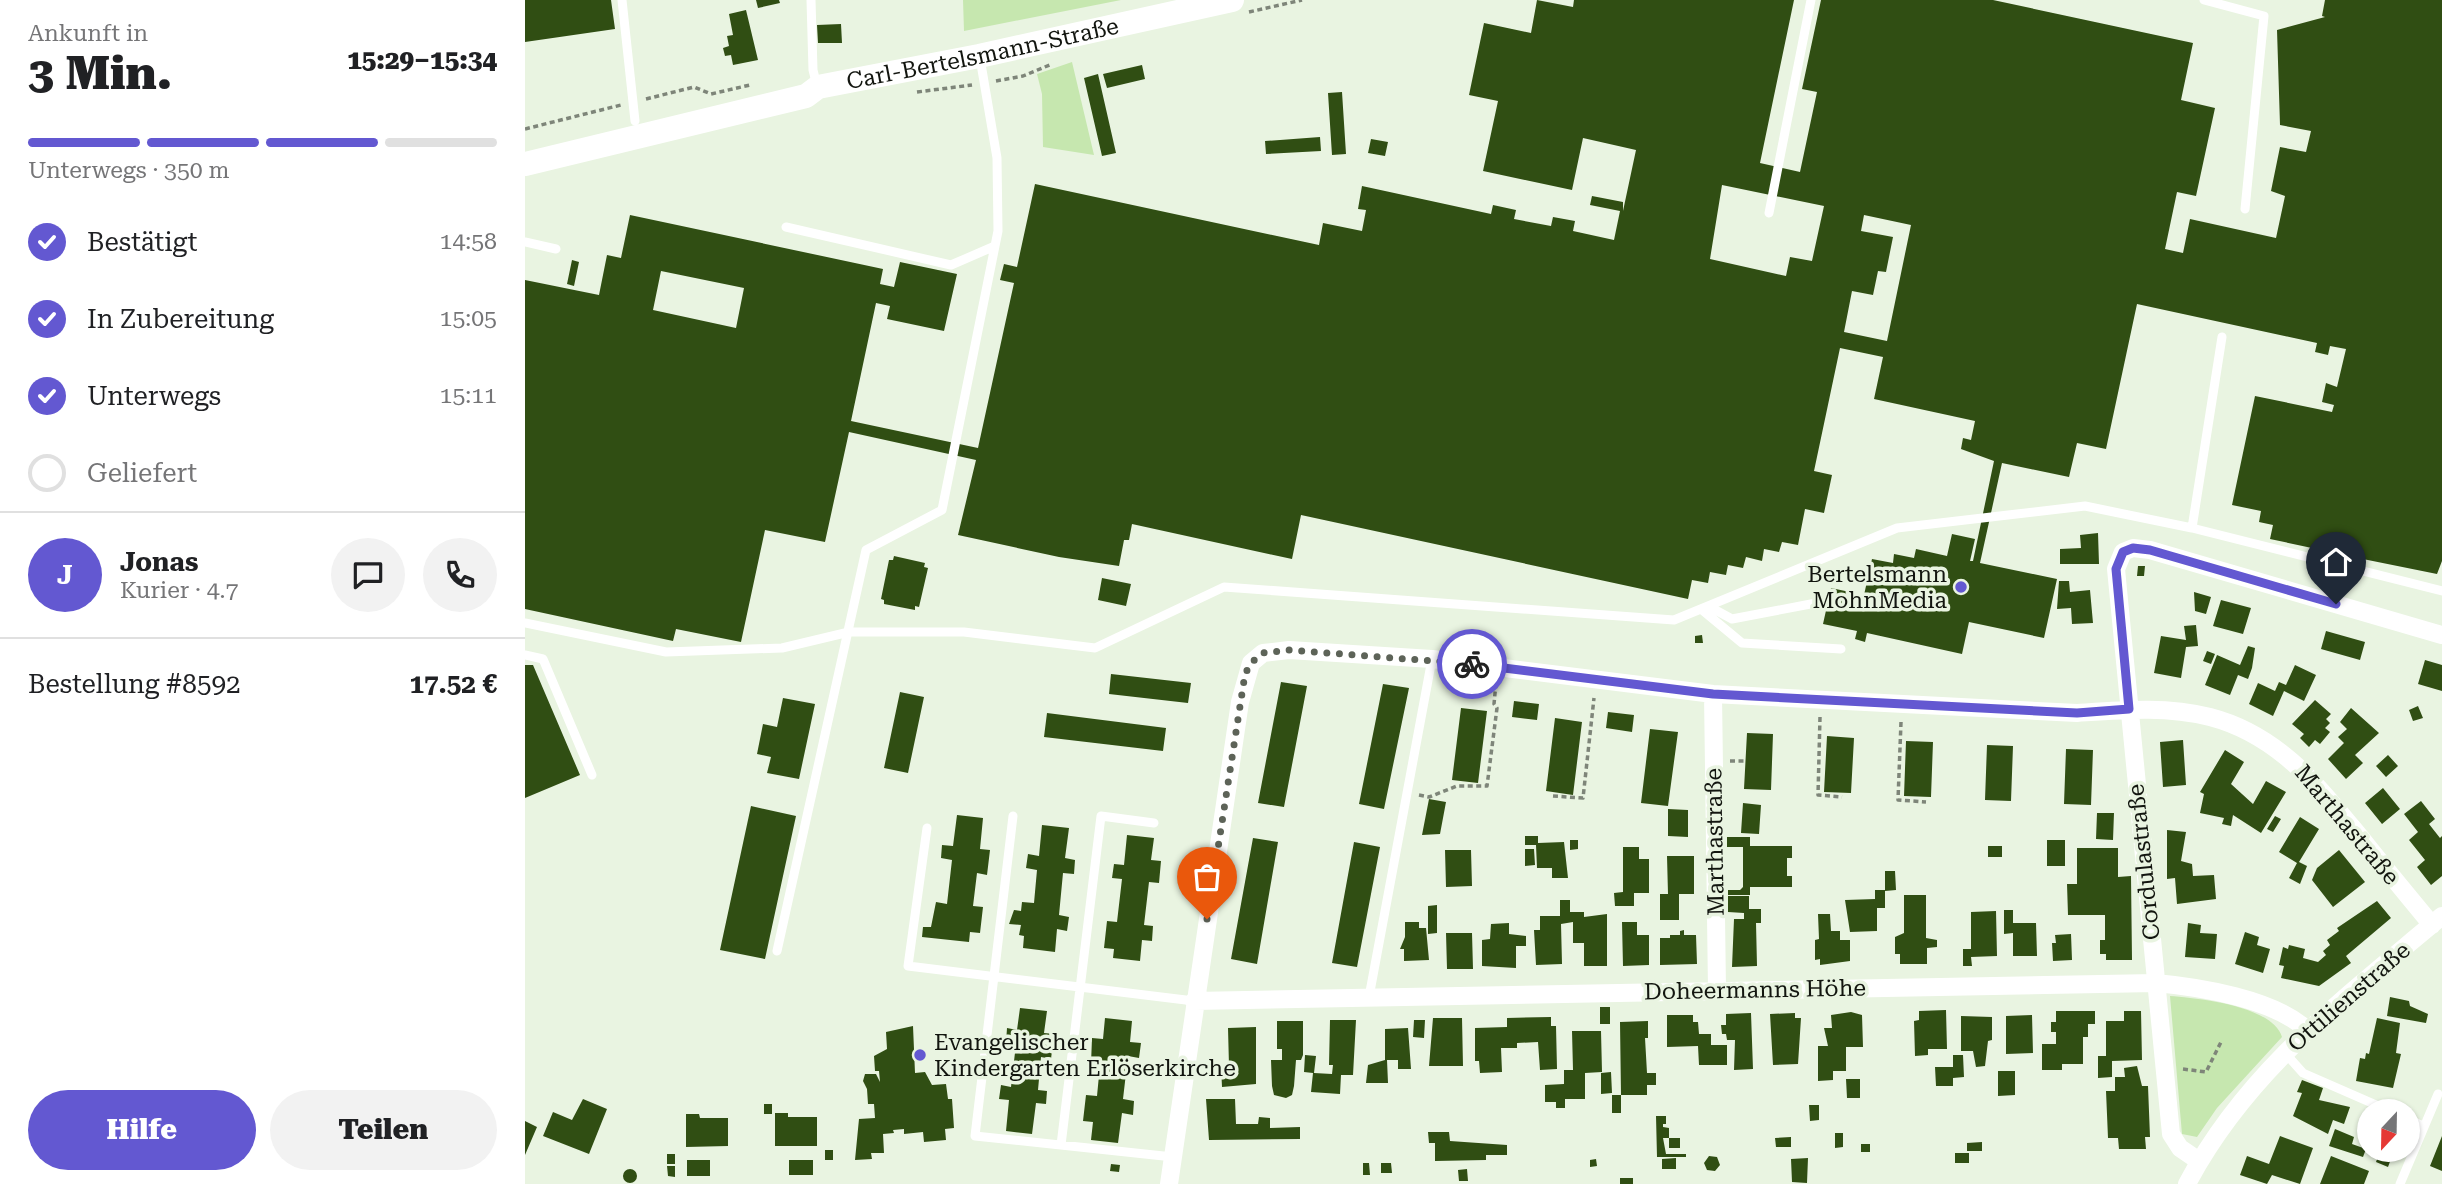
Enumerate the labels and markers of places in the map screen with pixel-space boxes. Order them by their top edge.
pin [2306,532,2366,604]
place label: Bertelsmann MohnMedia [1807,561,1948,614]
marker: Bertelsmann MohnMedia [1953,579,1969,595]
pin [1177,847,1237,919]
place label: Evangelischer Kindergarten Erlöserkirche [934,1029,1236,1082]
marker: Evangelischer Kindergarten Erlöserkirche [912,1047,928,1063]

